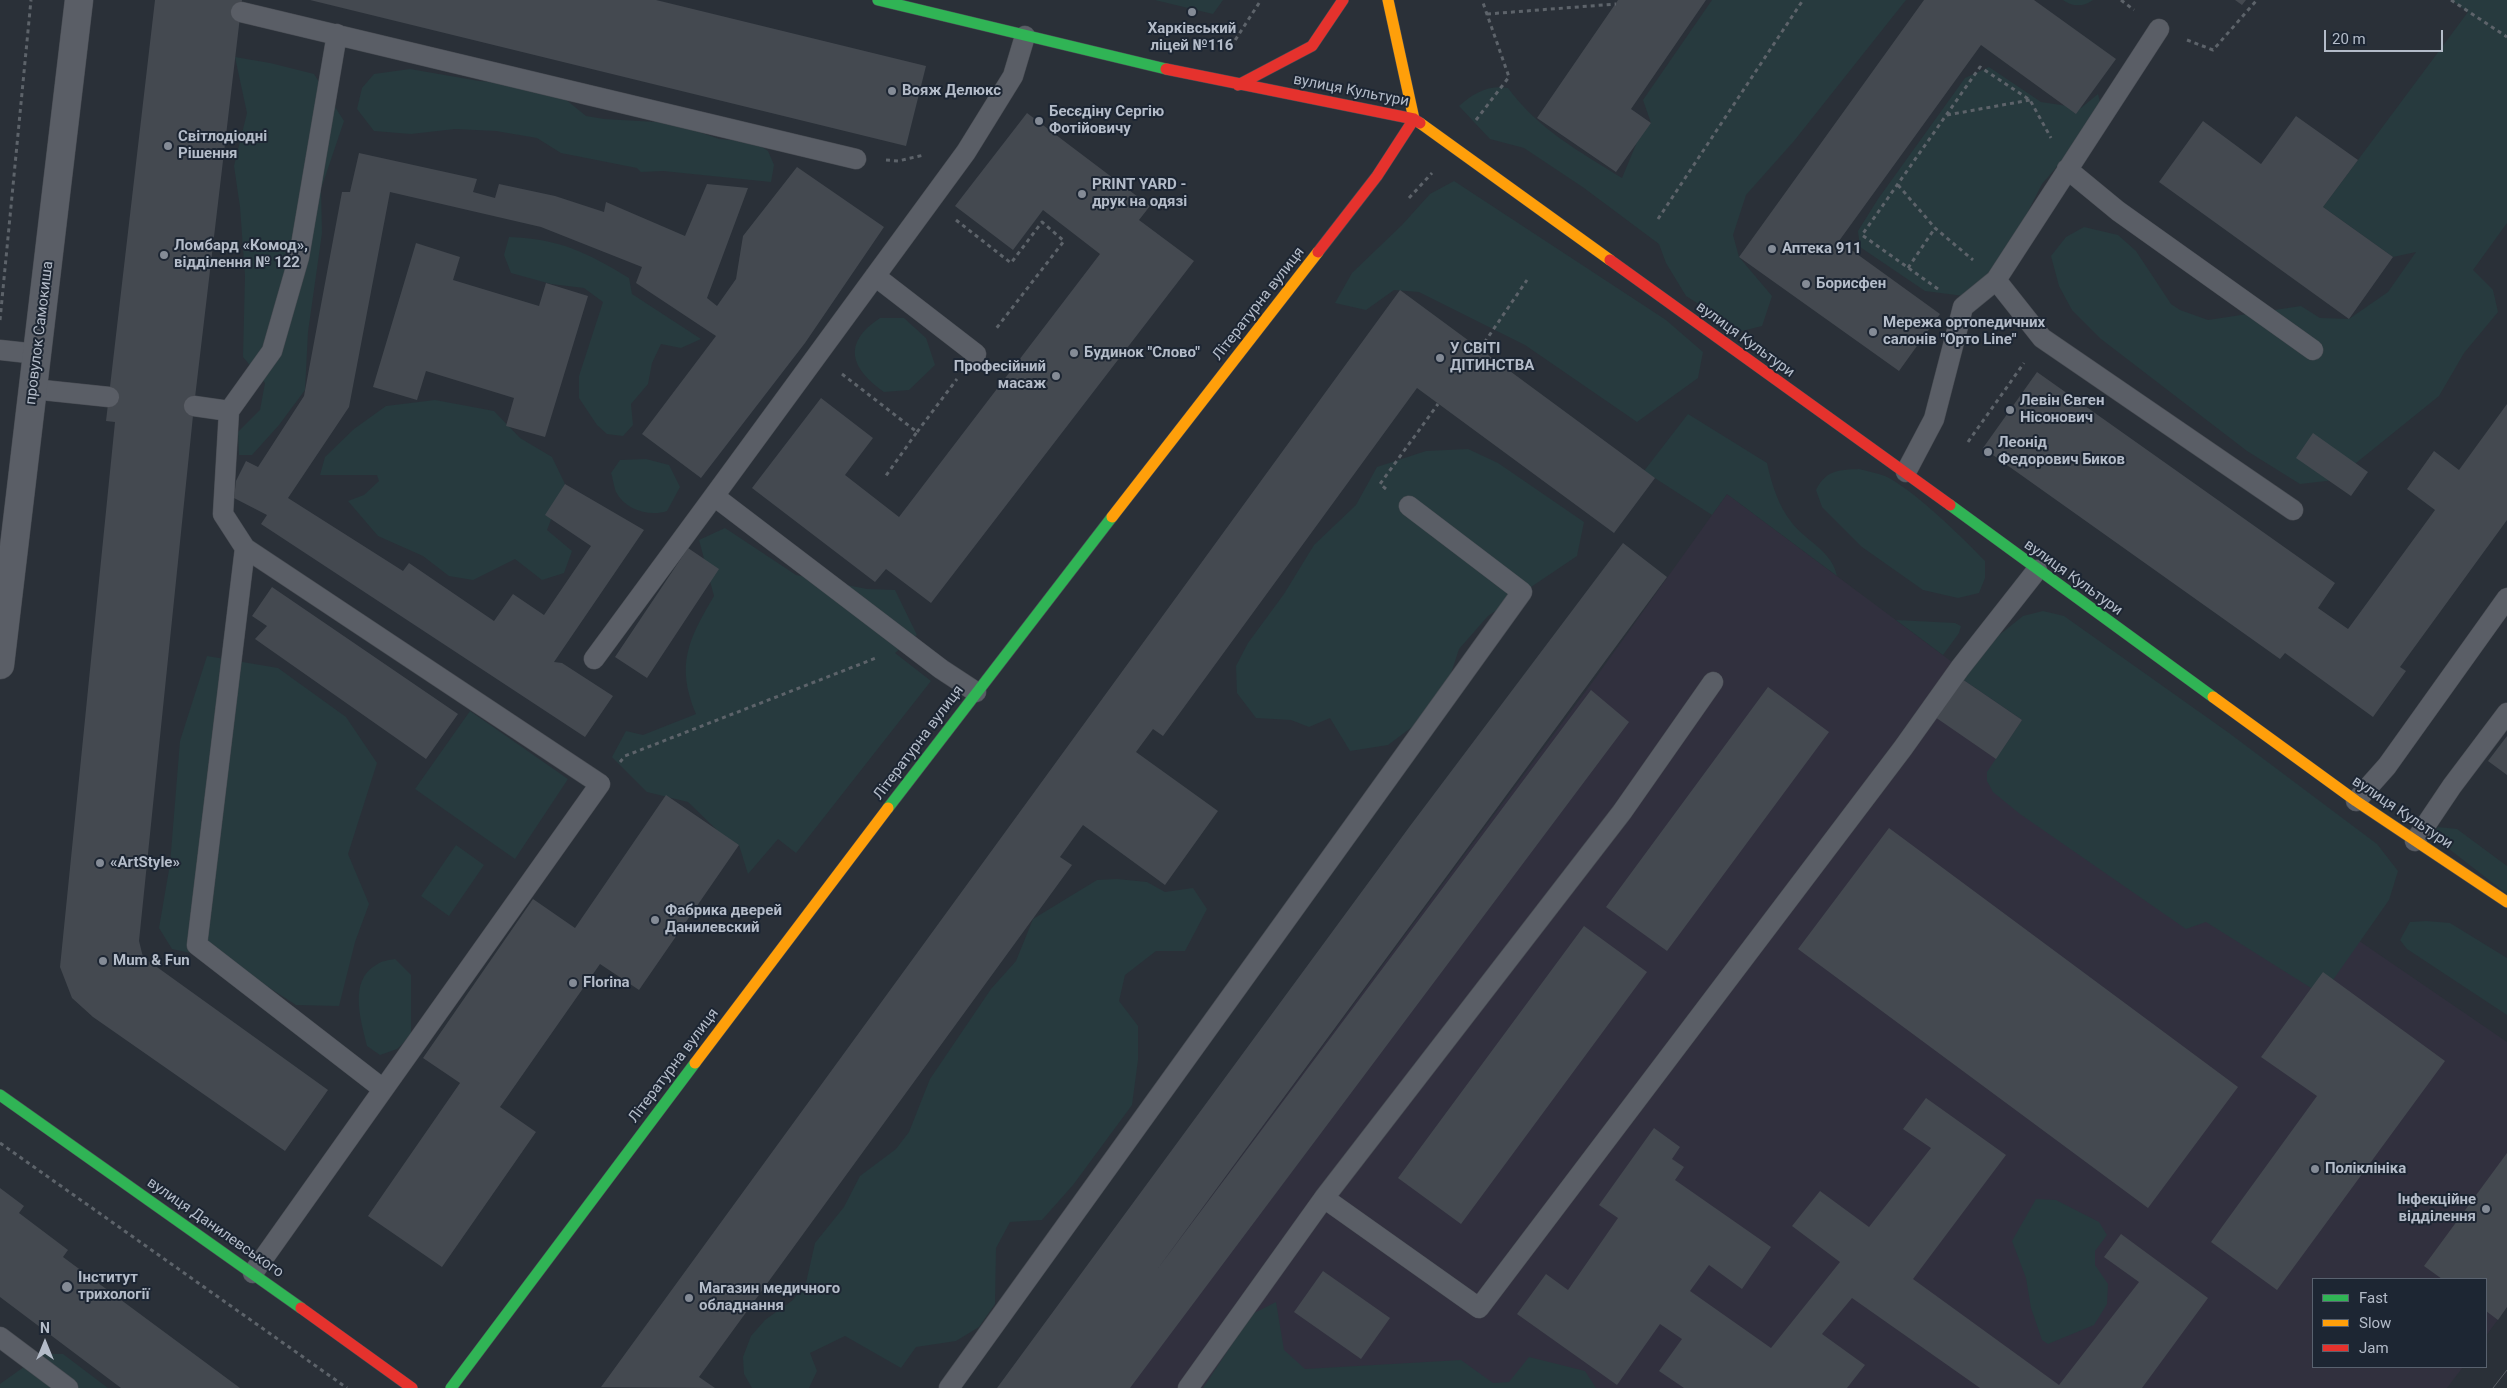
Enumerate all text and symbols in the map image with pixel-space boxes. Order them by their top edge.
marker: Харківський ліцей №116 [1186,6,1198,18]
place label: Харківський ліцей №116 [1148,20,1236,55]
scale bar [2327,20,2446,52]
text: 20 m [2332,30,2366,48]
street label: вулиця Культури [1292,71,1410,111]
place label: Вояж Делюкс [902,82,1001,100]
marker: Вояж Делюкс [886,85,898,97]
place label: Бесєдіну Сергію Фотійовичу [1049,103,1164,138]
marker: Бесєдіну Сергію Фотійовичу [1033,115,1045,127]
place label: Світлодіодні Рішення [178,128,267,163]
marker: Світлодіодні Рішення [162,140,174,152]
place label: PRINT YARD - друк на одязі [1092,176,1187,211]
marker: PRINT YARD - друк на одязі [1076,188,1088,200]
place label: Ломбард «Комод», відділення № 122 [174,237,308,272]
place label: Аптека 911 [1782,240,1862,258]
marker: Аптека 911 [1766,243,1778,255]
street label: Літературна вулиця [1209,244,1309,364]
marker: Ломбард «Комод», відділення № 122 [158,249,170,261]
street label: провулок Самокиша [22,260,58,406]
place label: Борисфен [1816,275,1886,293]
marker: Борисфен [1800,278,1812,290]
street label: вулиця Культури [1692,298,1798,382]
place label: Мережа ортопедичних салонiв "Орто Line" [1883,314,2045,349]
marker: Мережа ортопедичних салонiв "Орто Line" [1867,326,1879,338]
place label: У СВІТІ ДІТИНСТВА [1450,340,1534,375]
place label: Будинок "Слово" [1084,344,1200,362]
marker: Будинок "Слово" [1068,347,1080,359]
marker: У СВІТІ ДІТИНСТВА [1434,352,1446,364]
place label: Професійний масаж [954,358,1046,393]
marker: Професійний масаж [1050,370,1062,382]
place label: Левін Євген Нісонович [2020,392,2104,427]
marker: Левін Євген Нісонович [2004,404,2016,416]
place label: Леонід Федорович Биков [1998,434,2125,469]
marker: Леонід Федорович Биков [1982,446,1994,458]
street label: вулиця Культури [2020,536,2126,620]
street label: Літературна вулиця [870,682,968,804]
street label: вулиця Культури [2348,773,2456,853]
place label: «ArtStyle» [110,854,180,872]
marker: «ArtStyle» [94,857,106,869]
place label: Фабрика дверей Данилевский [665,902,782,937]
marker: Фабрика дверей Данилевский [649,914,661,926]
place label: Mum & Fun [113,952,190,970]
marker: Mum & Fun [97,955,109,967]
place label: Florina [583,974,630,992]
marker: Florina [567,977,579,989]
street label: Літературна вулиця [625,1005,723,1127]
place label: Поліклініка [2325,1160,2406,1178]
marker: Поліклініка [2309,1163,2321,1175]
street label: вулиця Данилевського [143,1174,287,1282]
place label: Інфекційне відділення [2397,1191,2476,1226]
marker: Інфекційне відділення [2480,1203,2492,1215]
place label: Інститут трихології [78,1269,150,1304]
legend [2312,1278,2487,1368]
marker: Інститут трихології [60,1280,74,1294]
place label: Магазин медичного обладнання [699,1280,840,1315]
text: Fast [2359,1289,2388,1307]
marker: Магазин медичного обладнання [683,1292,695,1304]
text: Slow [2359,1314,2391,1332]
north arrow [20,1318,70,1368]
text: N [40,1320,50,1336]
text: Jam [2359,1339,2389,1357]

